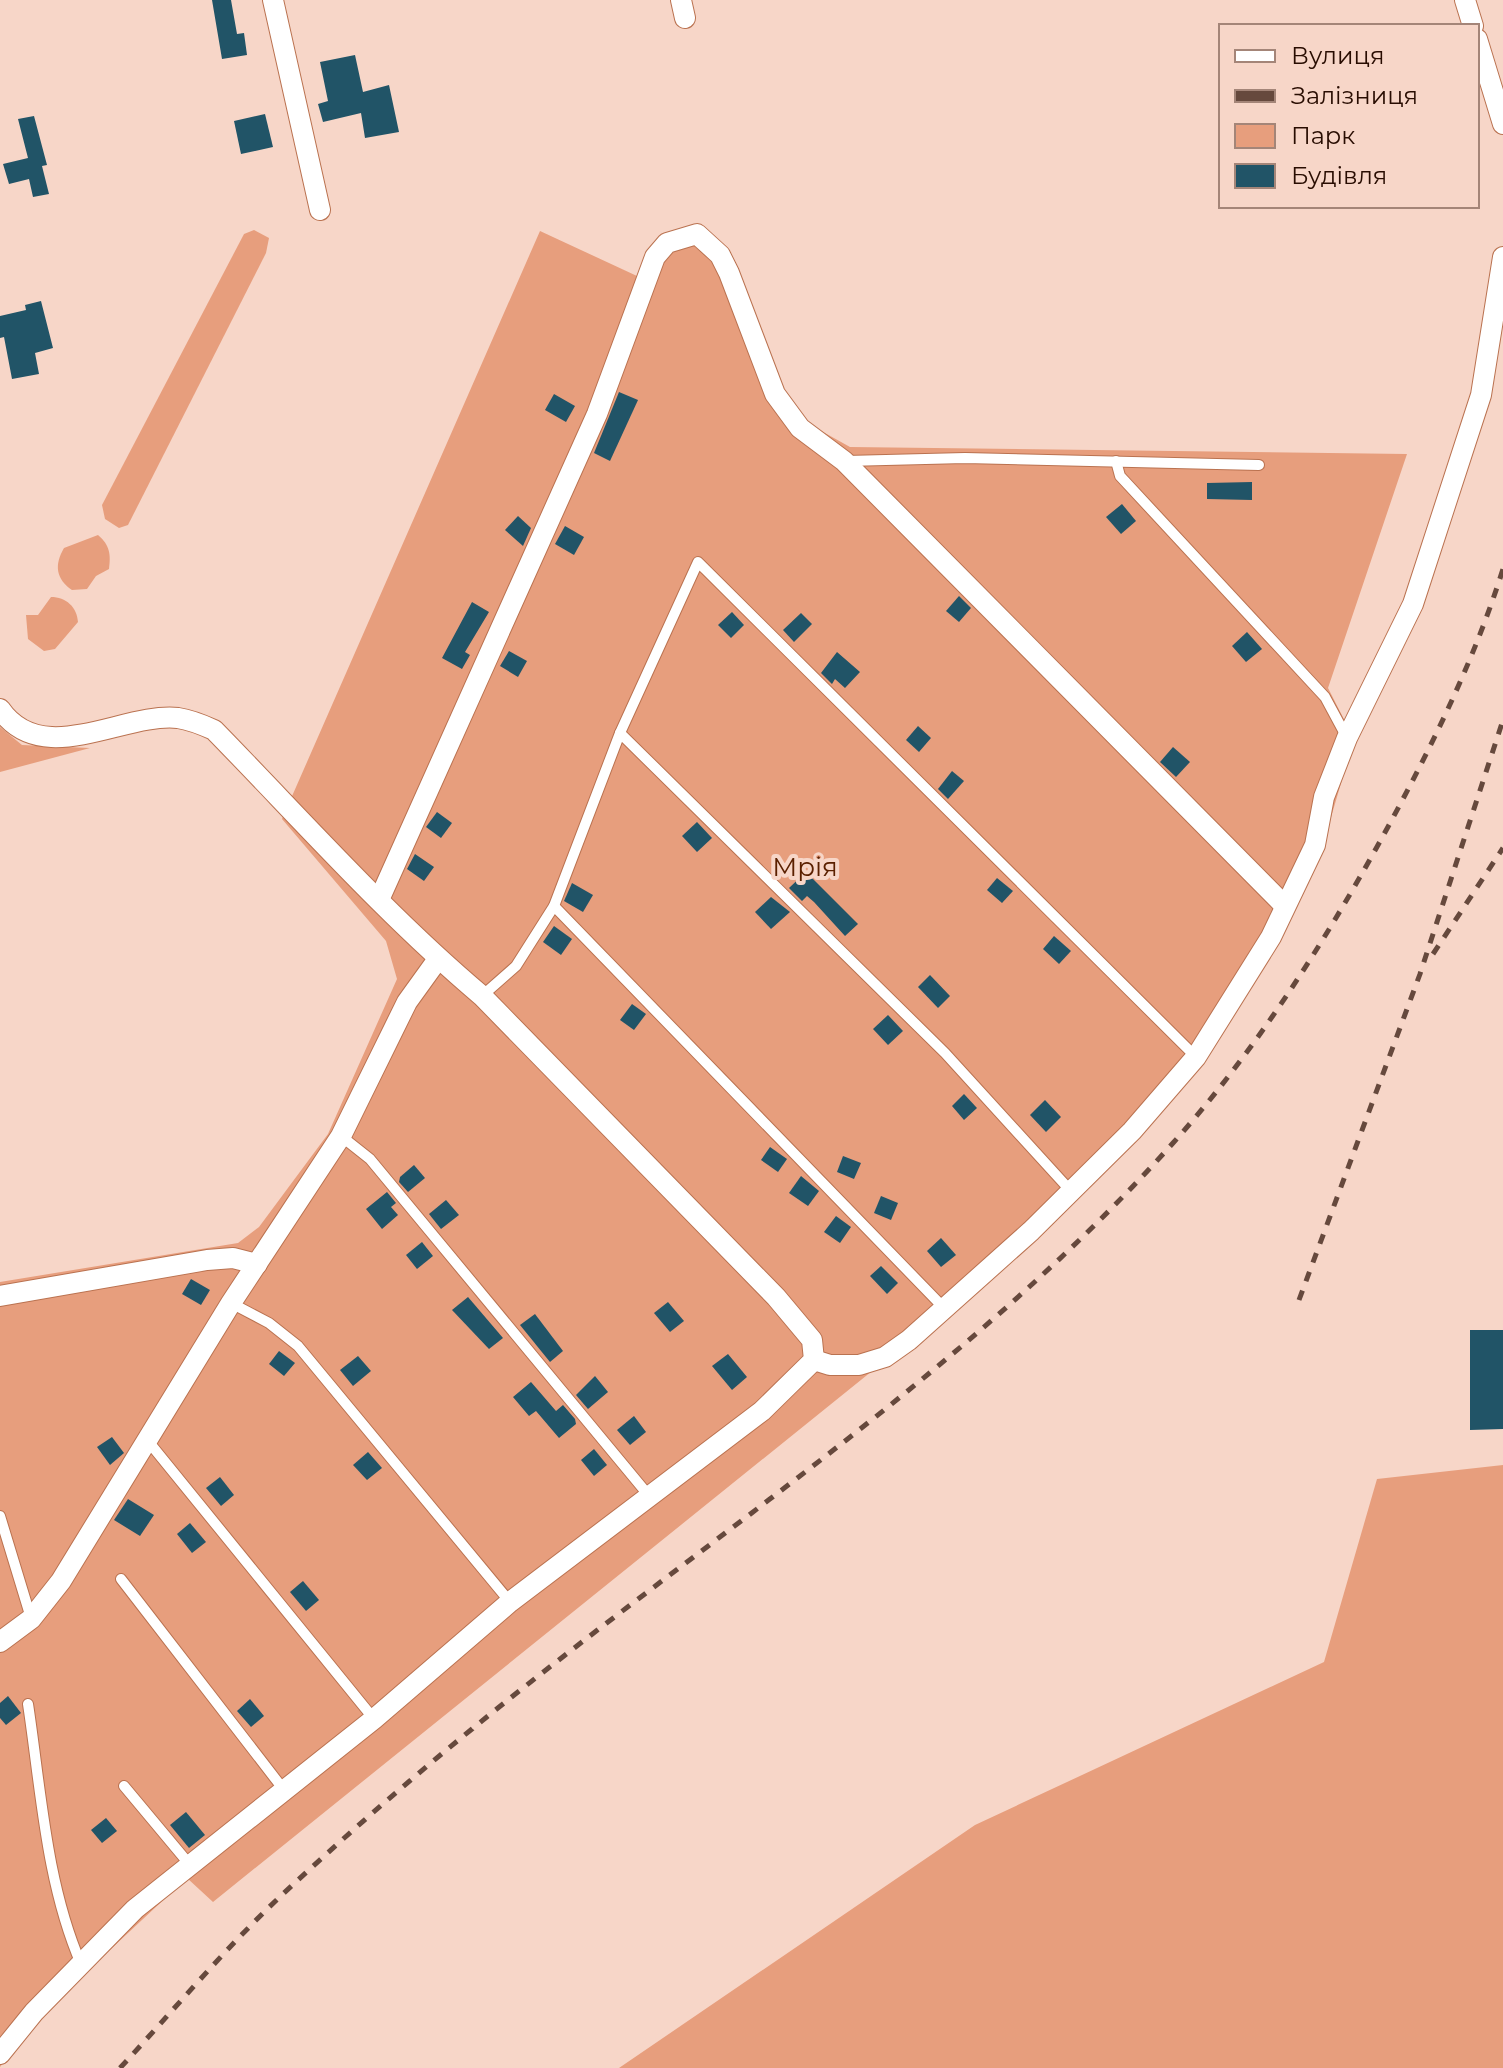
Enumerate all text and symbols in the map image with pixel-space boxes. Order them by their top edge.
legend [1219,24,1479,208]
text: Вулиця [1291,41,1384,70]
text: Залізниця [1291,81,1418,110]
text: Парк [1291,121,1355,150]
text: Будівля [1291,161,1387,190]
park label: Мрія [772,851,838,883]

